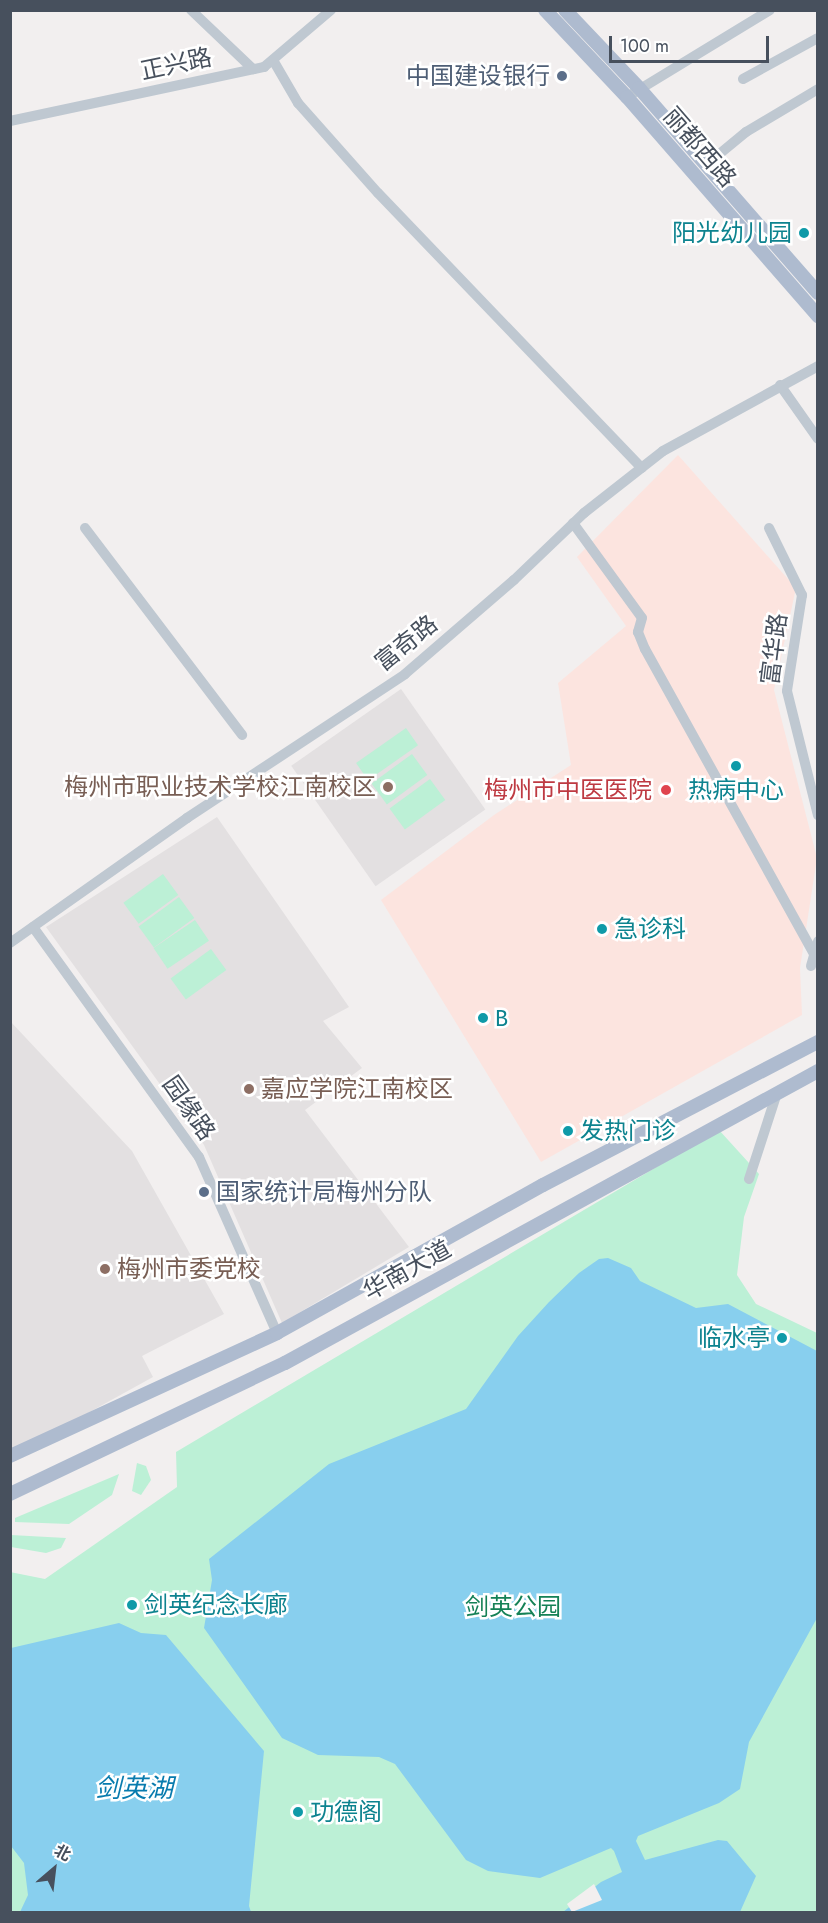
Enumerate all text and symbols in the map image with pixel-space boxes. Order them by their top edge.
scale bar [612,24,772,62]
text: 100 m [620,33,669,59]
street label: 正兴路 [138,42,214,86]
place label: 中国建设银行 [406,62,550,90]
marker: 中国建设银行 [555,69,569,83]
street label: 丽都西路 [658,101,742,193]
place label: 阳光幼儿园 [672,219,792,247]
marker: 阳光幼儿园 [797,226,811,240]
street label: 富奇路 [369,609,443,677]
street label: 富华路 [755,612,793,686]
marker: 热病中心 [729,759,743,773]
place label: 梅州市职业技术学校江南校区 [64,773,376,801]
place label: 梅州市中医医院 [484,776,652,804]
place label: 热病中心 [688,776,784,804]
marker: 梅州市职业技术学校江南校区 [381,780,395,794]
marker: 梅州市中医医院 [657,781,675,799]
place label: 急诊科 [614,915,686,943]
marker: 急诊科 [595,922,609,936]
place label: B [495,1004,508,1032]
marker: B [476,1011,490,1025]
street label: 园缘路 [157,1070,221,1146]
place label: 嘉应学院江南校区 [261,1075,453,1103]
marker: 嘉应学院江南校区 [242,1082,256,1096]
place label: 发热门诊 [580,1117,676,1145]
marker: 发热门诊 [561,1124,575,1138]
place label: 国家统计局梅州分队 [216,1178,432,1206]
marker: 国家统计局梅州分队 [197,1185,211,1199]
street label: 华南大道 [358,1234,456,1306]
place label: 梅州市委党校 [117,1255,261,1283]
marker: 梅州市委党校 [98,1262,112,1276]
place label: 临水亭 [698,1324,770,1352]
marker: 临水亭 [775,1331,789,1345]
place label: 剑英纪念长廊 [144,1591,288,1619]
park label: 剑英公园 [465,1593,561,1621]
marker: 剑英纪念长廊 [125,1598,139,1612]
water label: 剑英湖 [95,1773,173,1805]
place label: 功德阁 [310,1798,382,1826]
marker: 功德阁 [291,1805,305,1819]
north arrow [24,1839,84,1899]
text: 北 [50,1839,75,1867]

